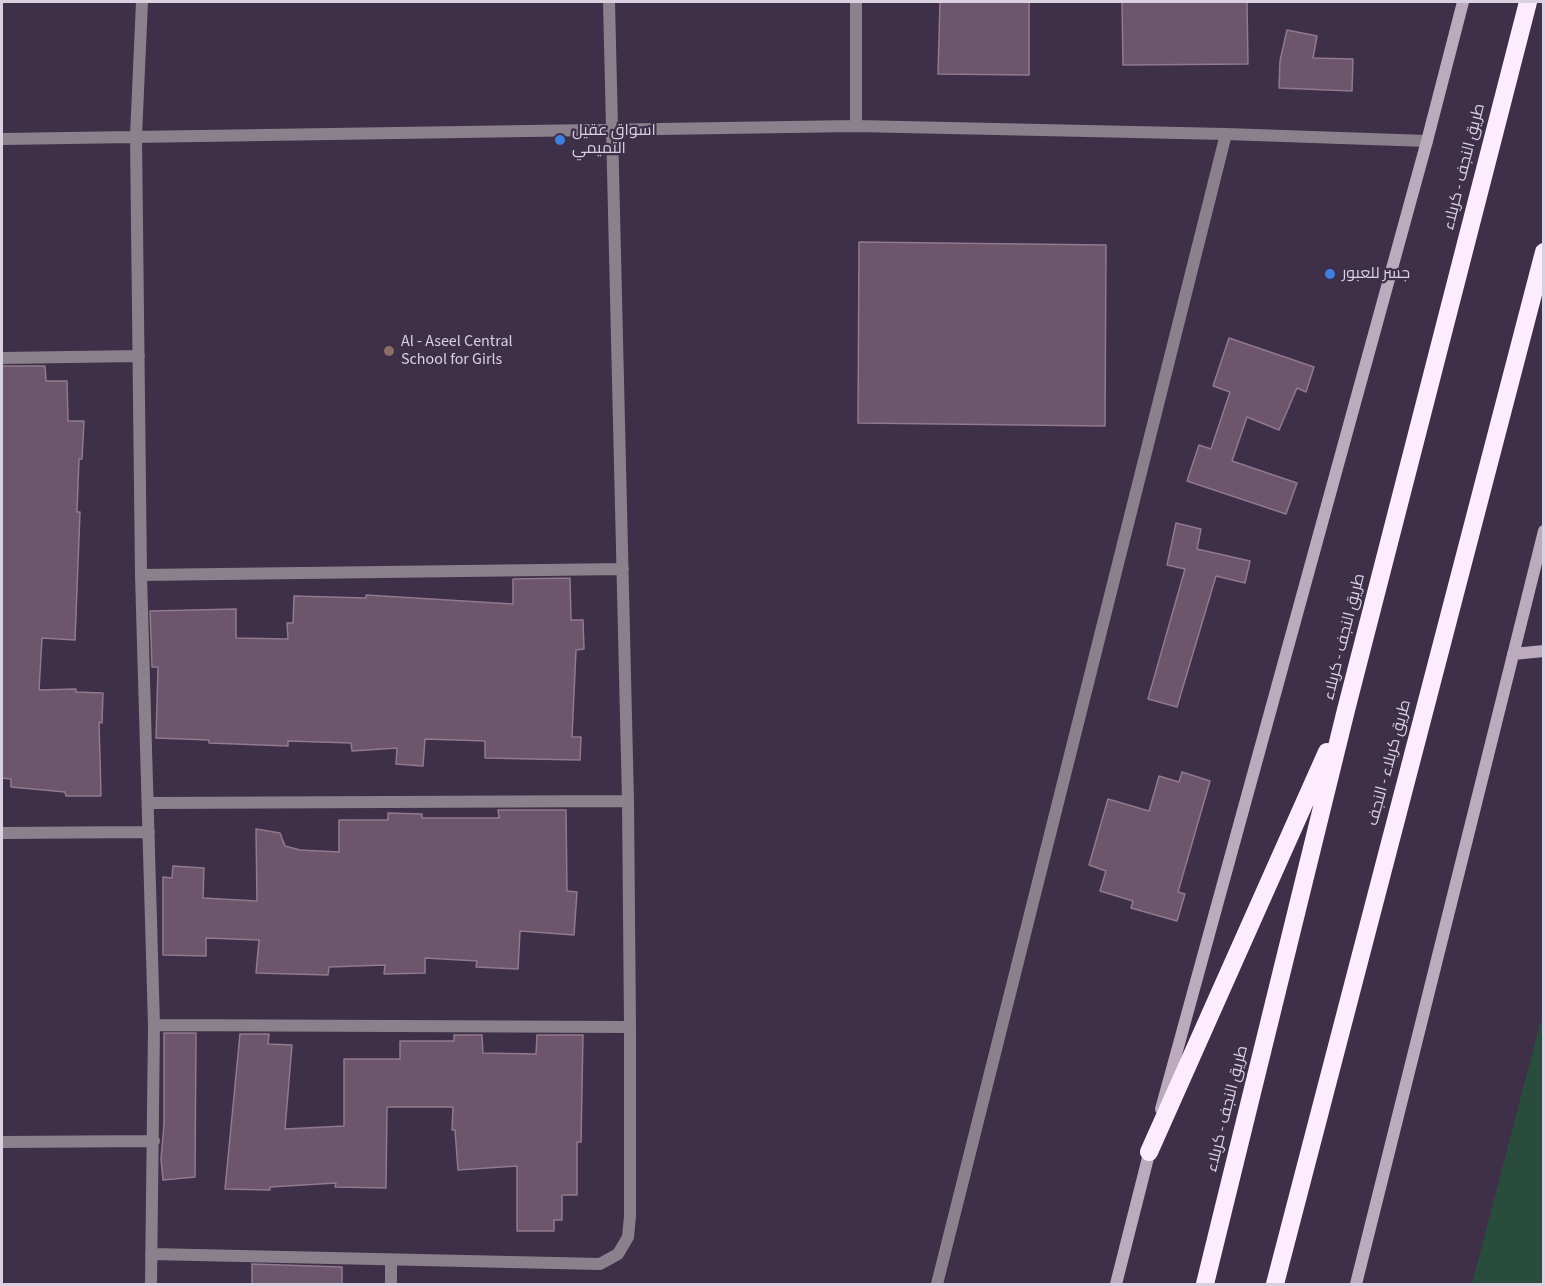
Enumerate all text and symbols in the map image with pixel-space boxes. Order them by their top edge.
street label: طريق النجف - کربلاء [1440,102,1490,232]
place label: اسواق عقيل التميمي [572,121,656,159]
marker: اسواق عقيل التميمي [553,133,567,147]
place label: جسر للعبور [1342,264,1410,284]
marker: جسر للعبور [1323,267,1337,281]
place label: Al - Aseel Central School for Girls [401,332,513,370]
marker: Al - Aseel Central School for Girls [382,344,396,358]
street label: طريق النجف - کربلاء [1320,572,1370,702]
street label: طريق کربلاء - النجف [1364,698,1416,828]
street label: طريق النجف - کربلاء [1203,1044,1253,1174]

